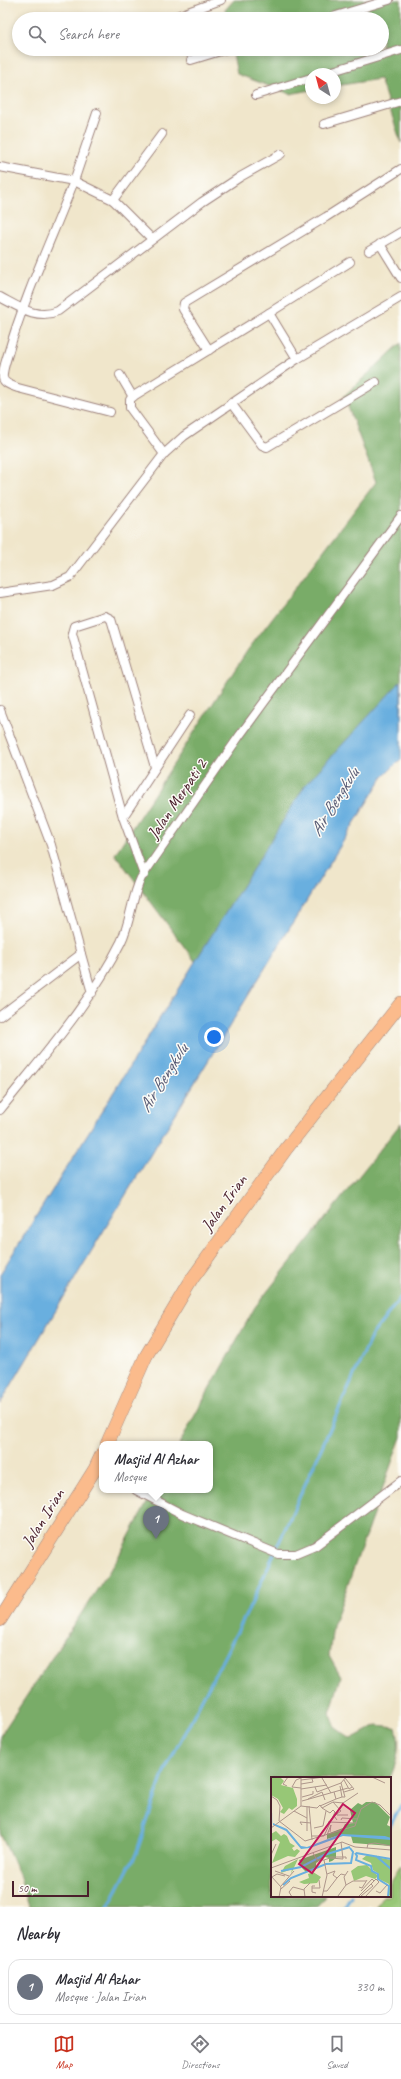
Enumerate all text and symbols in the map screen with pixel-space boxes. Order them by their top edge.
search box [12,12,389,56]
icon: search [26,23,48,45]
text: Search here [58,25,119,44]
north arrow [305,68,341,104]
street label: Jalan Merpati 2 [142,754,212,844]
water label: Air Bengkulu [305,761,365,840]
your location [204,1027,224,1047]
water label: Air Bengkulu [134,1037,194,1116]
street label: Jalan Irian [196,1169,252,1236]
popup [99,1441,213,1493]
text: Masjid Al Azhar [114,1450,198,1469]
text: Mosque [114,1469,146,1485]
street label: Jalan Irian [16,1484,70,1552]
pin: 1 [143,1506,169,1539]
inset map [271,1777,391,1897]
scale bar [12,1879,89,1898]
text: 50 m [18,1881,37,1895]
text: Nearby [16,1923,59,1944]
text: Masjid Al Azhar [55,1970,139,1989]
text: 1 [27,1979,33,1995]
text: 330 m [356,1979,384,1995]
text: Mosque · Jalan Irian [55,1989,146,2005]
tab: Map [53,2033,75,2071]
tab: Directions [181,2033,220,2071]
tab: Saved [326,2033,348,2071]

